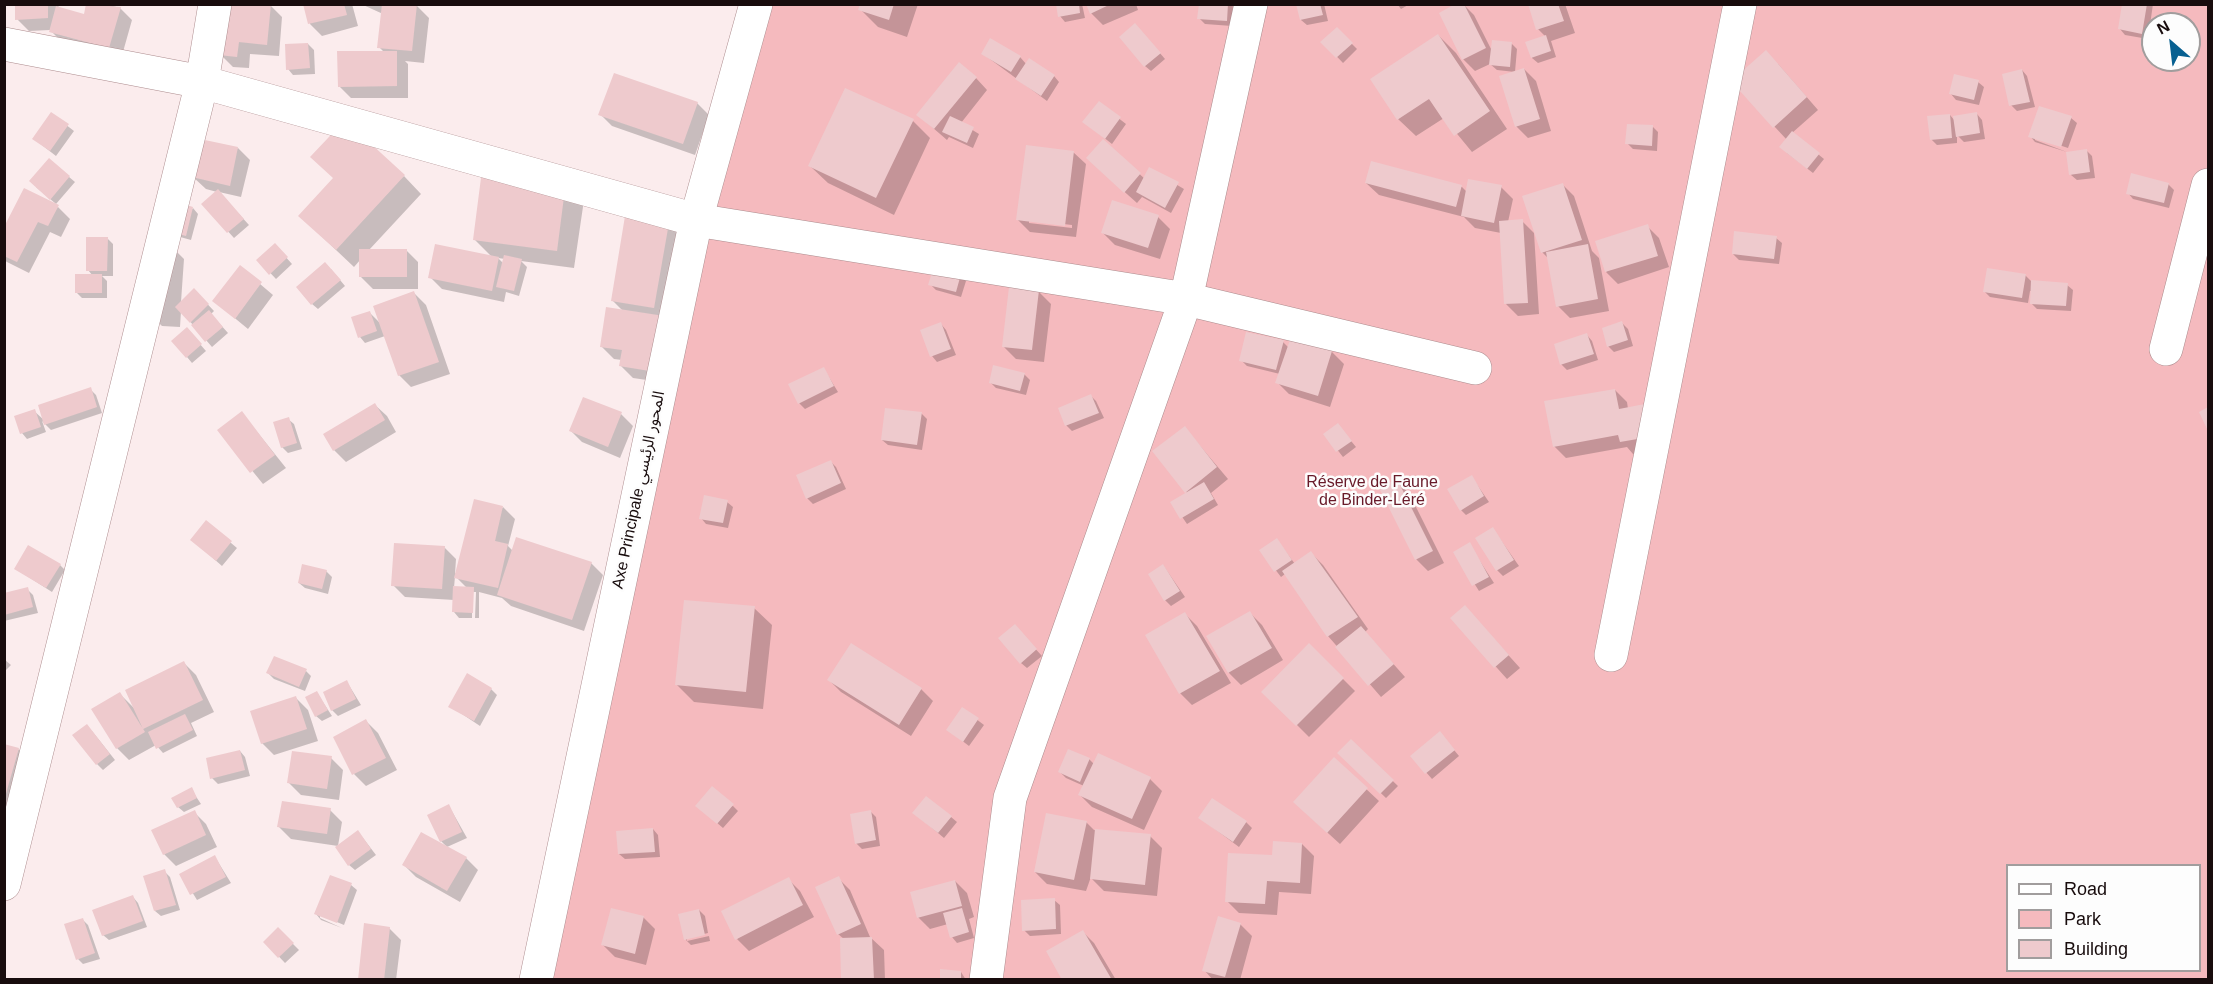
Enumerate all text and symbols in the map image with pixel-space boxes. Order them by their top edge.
north arrow [2141,12,2201,72]
text: N [2154,17,2172,38]
street label: Axe Principale المحور الرئيسي [609,389,669,591]
park label: Réserve de Faune de Binder-Léré [1306,473,1438,511]
legend [2006,864,2201,972]
text: Road [2064,879,2107,899]
text: Park [2064,909,2101,929]
text: Building [2064,939,2128,959]

